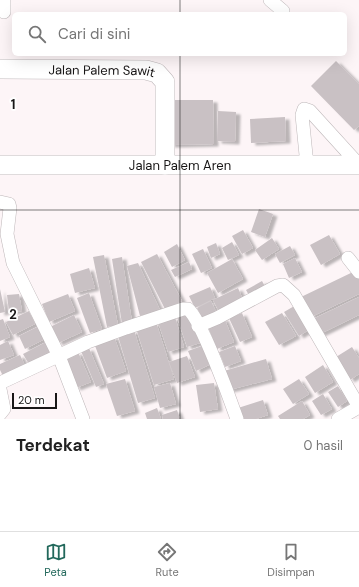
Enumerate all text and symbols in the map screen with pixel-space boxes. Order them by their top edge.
search box [12,12,347,56]
icon: search [26,23,48,45]
text: Cari di sini [58,24,130,44]
street label: Jalan Palem Sawit [49,61,157,81]
text: 1 [11,96,15,113]
street label: Jalan Palem Aren [129,157,231,174]
text: 2 [9,306,17,323]
scale bar [12,391,57,410]
text: 20 m [18,393,44,407]
text: Terdekat [16,434,90,456]
text: 0 hasil [304,437,343,454]
tab: Peta [44,541,67,579]
tab: Rute [155,541,179,579]
tab: Disimpan [267,541,315,579]

